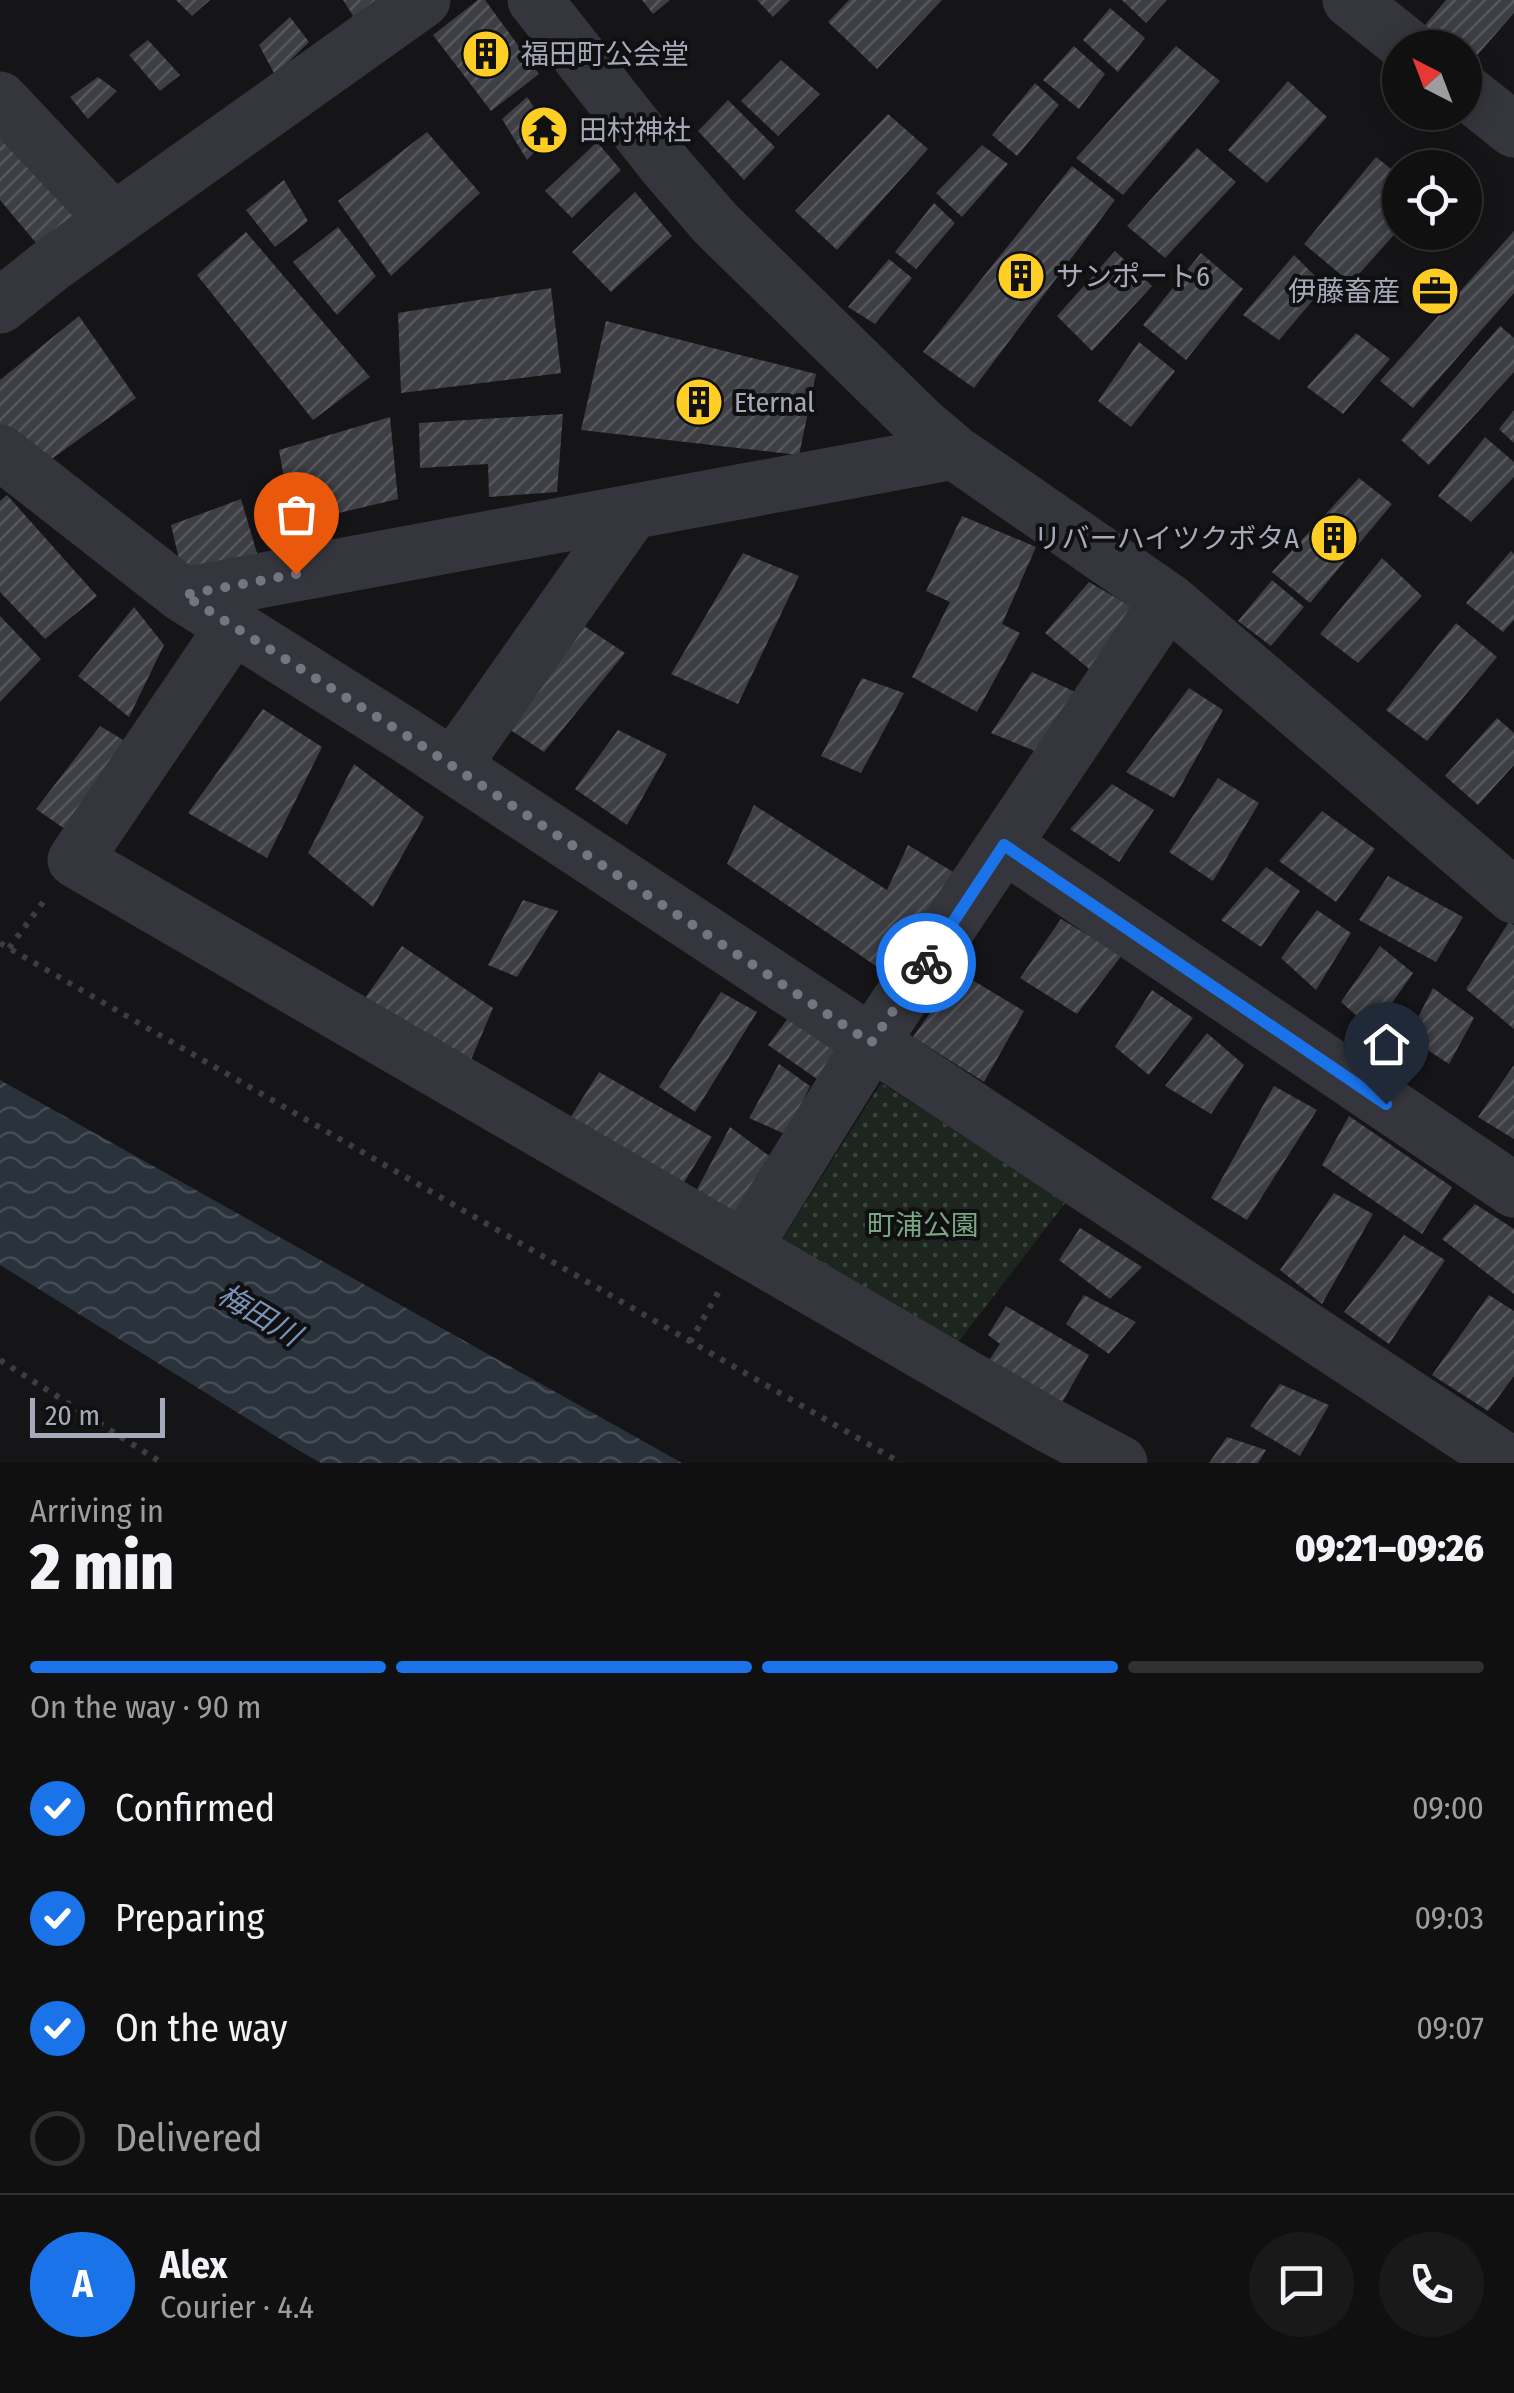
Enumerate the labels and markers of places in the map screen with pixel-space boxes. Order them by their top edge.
building icon: 福田町公会堂 [460,28,512,80]
place label: 福田町公会堂 [521,38,689,71]
temple icon: 田村神社 [518,104,570,156]
place label: 田村神社 [579,114,691,147]
building icon: サンポート6 [995,250,1047,302]
place label: サンポート6 [1056,260,1210,293]
office icon: 伊藤畜産 [1409,265,1461,317]
place label: 伊藤畜産 [1288,275,1400,308]
building icon: Eternal [673,376,725,428]
place label: Eternal [734,386,815,419]
pin [254,472,339,575]
building icon: リバーハイツクボタA [1308,512,1360,564]
place label: リバーハイツクボタA [1033,522,1299,555]
pin [1344,1002,1429,1105]

